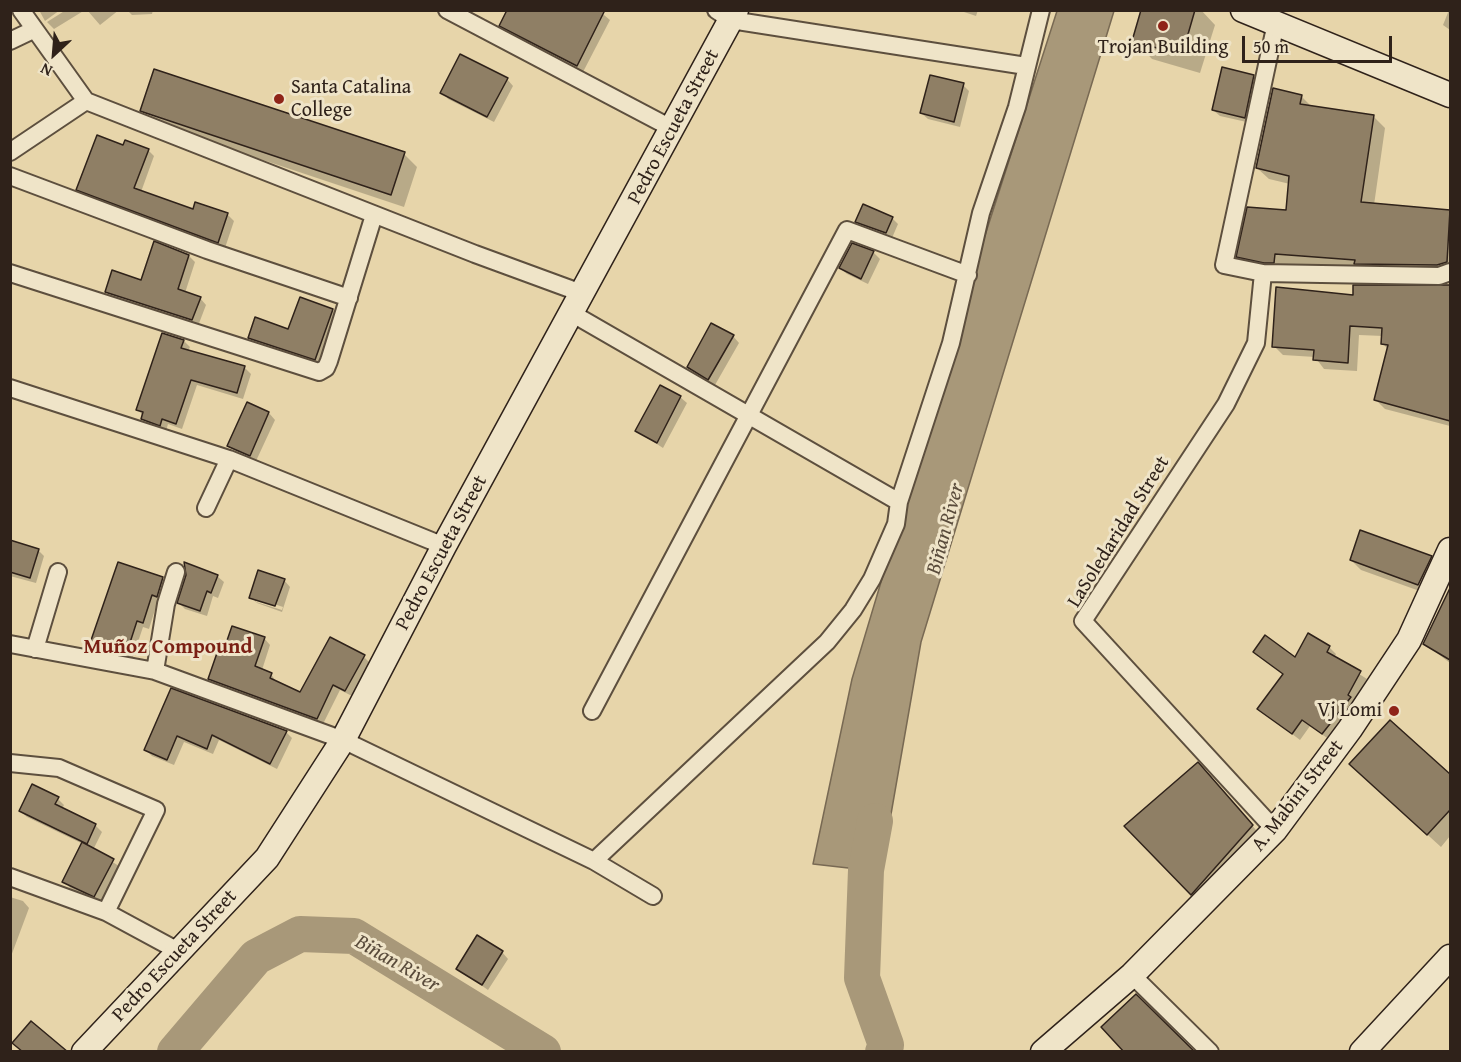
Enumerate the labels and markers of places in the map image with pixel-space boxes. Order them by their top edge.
marker: Trojan Building [1156,19,1170,33]
place label: Trojan Building [1098,36,1228,60]
place label: Santa Catalina College [291,76,411,123]
marker: Santa Catalina College [272,92,286,106]
place label: Vj Lomi [1317,699,1382,723]
marker: Vj Lomi [1387,704,1401,718]

